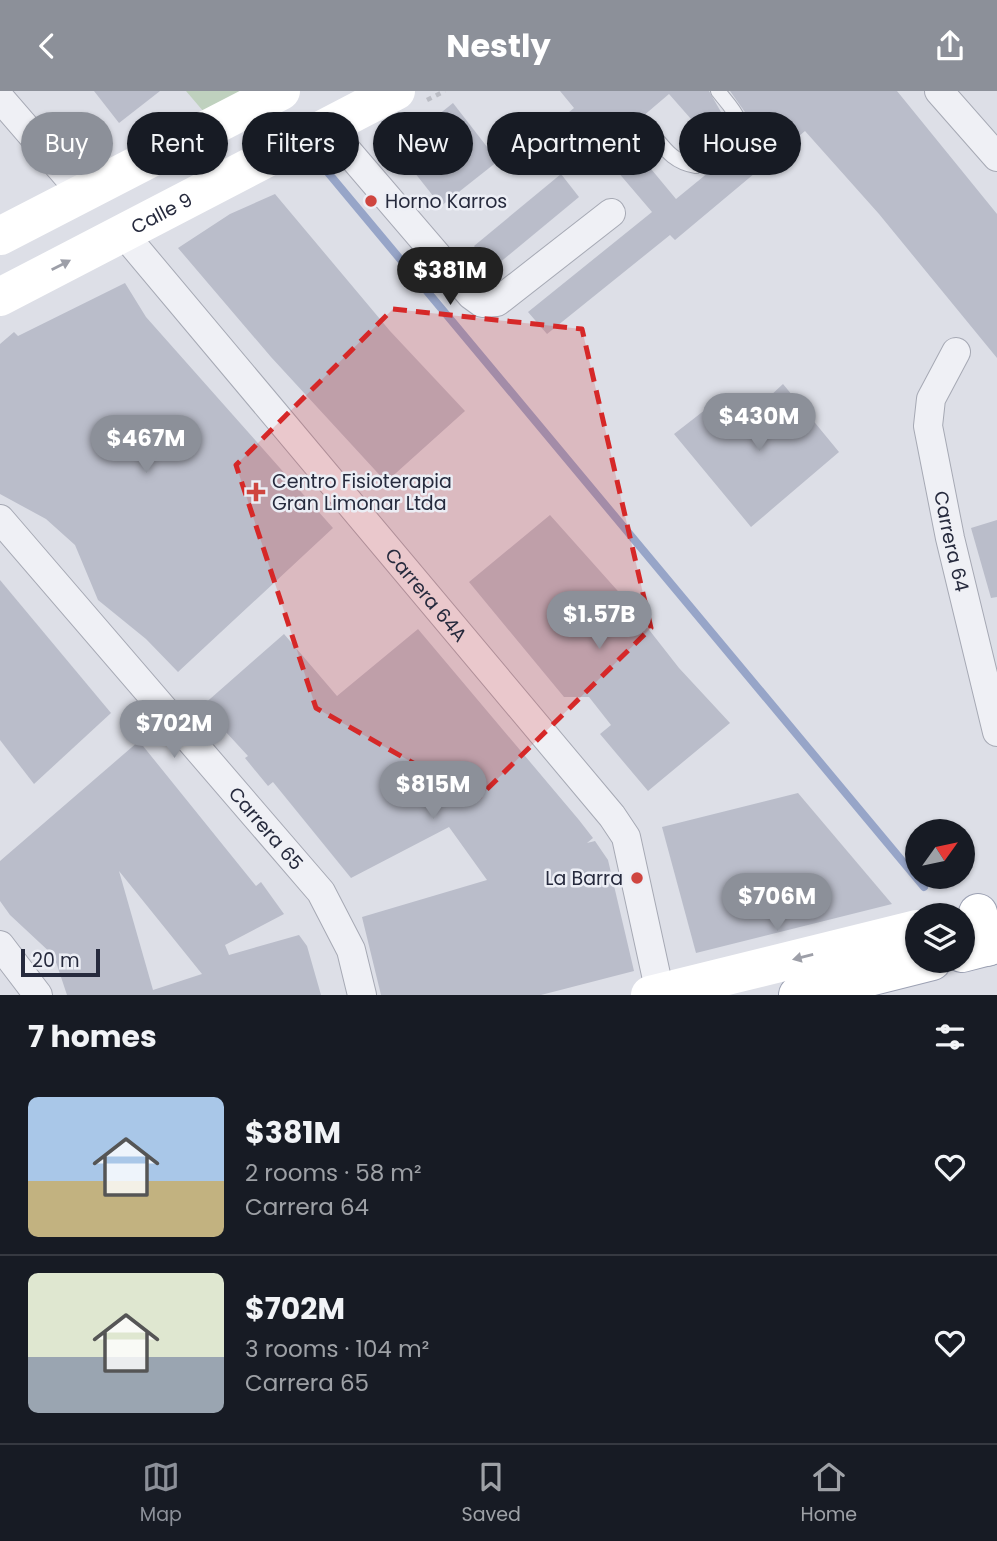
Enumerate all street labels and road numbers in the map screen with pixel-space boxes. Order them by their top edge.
street label: Calle 9 [126,186,197,240]
street label: Carrera 64 [928,488,976,594]
street label: Carrera 64A [379,542,474,648]
street label: Carrera 65 [222,781,310,876]

